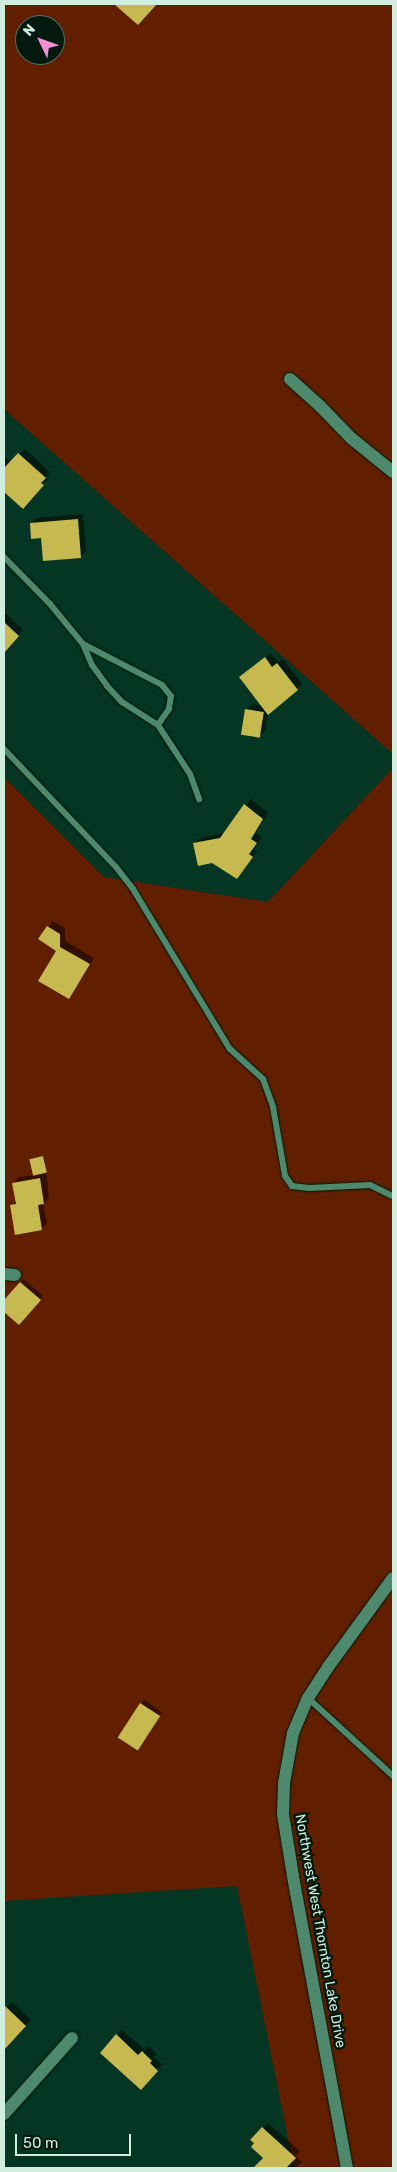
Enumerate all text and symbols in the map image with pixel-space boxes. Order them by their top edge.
north arrow [15,15,65,65]
text: N [20,21,39,40]
street label: Northwest West Thornton Lake Drive [291,1813,349,2049]
scale bar [18,2124,134,2156]
text: 50 m [23,2134,58,2152]

